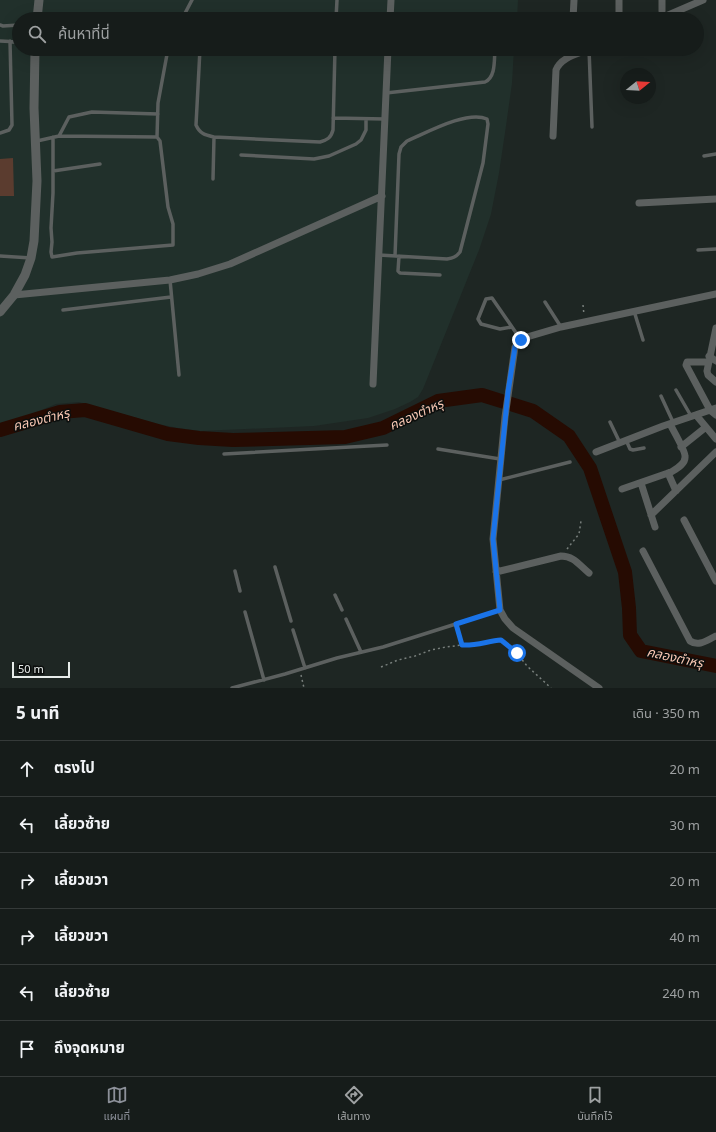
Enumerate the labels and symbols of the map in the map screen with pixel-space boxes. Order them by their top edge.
north arrow [620,68,656,104]
route end [512,331,530,349]
water label: คลองตำหรุ [386,393,447,434]
water label: คลองตำหรุ [11,403,73,435]
water label: คลองตำหรุ [645,642,707,672]
route start [508,644,526,662]
scale bar [12,660,70,679]

